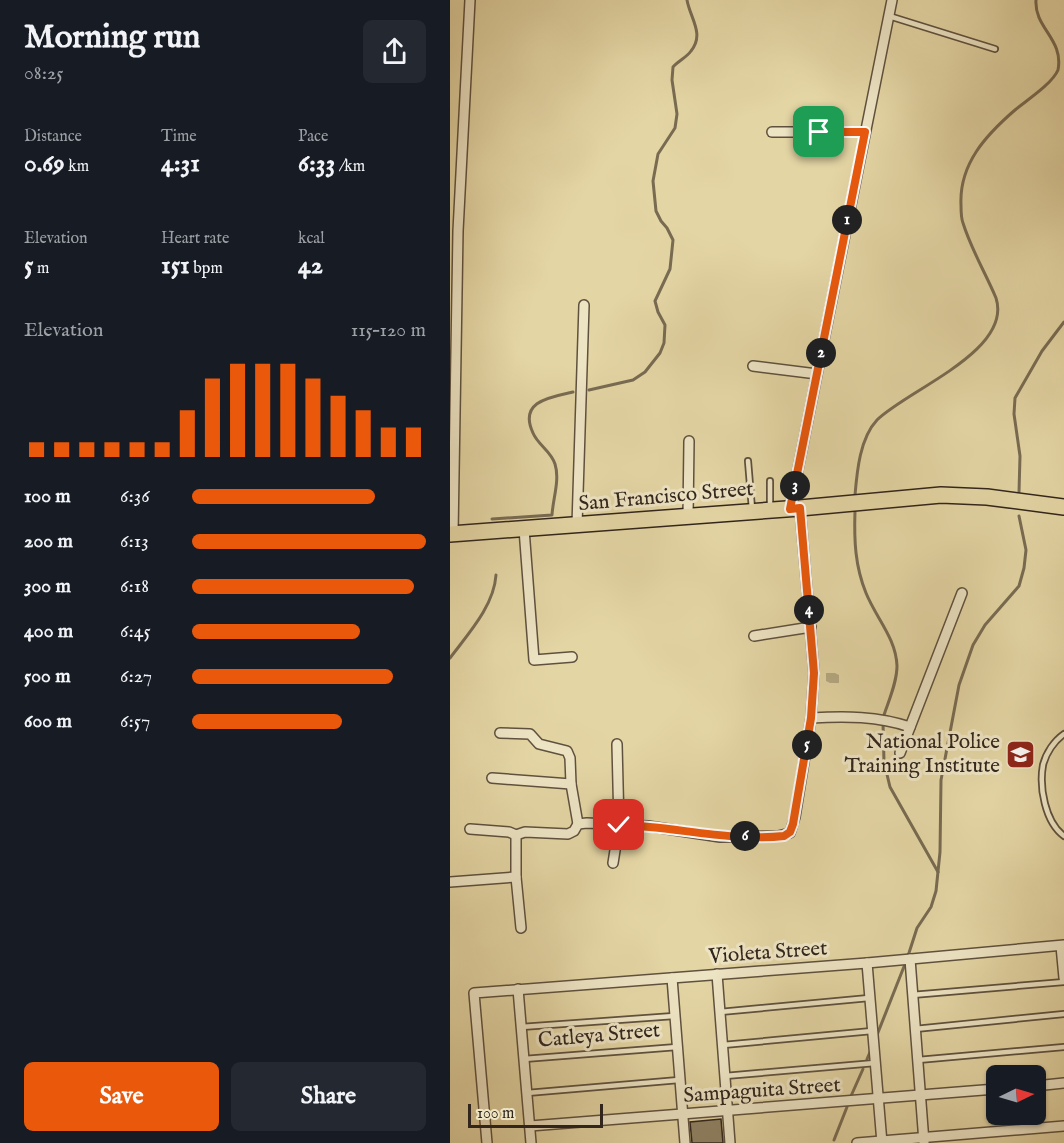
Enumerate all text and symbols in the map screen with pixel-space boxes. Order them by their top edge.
text: Morning run [24,17,200,59]
button: share [363,20,426,83]
text: 08:25 [24,61,64,86]
pin [793,106,844,157]
icon: arrive [802,115,835,148]
text: Distance [24,127,82,147]
text: Time [161,127,197,147]
text: Pace [298,127,328,147]
text: 0.69 [24,147,65,180]
text: 4:31 [161,147,200,180]
text: 6:33 [298,147,335,180]
text: km [65,157,89,177]
text: /km [335,157,365,177]
pin: 1 [832,205,862,235]
text: 1 [844,210,850,230]
text: Elevation [24,229,87,249]
text: Heart rate [161,229,229,249]
text: kcal [298,229,325,249]
text: 5 [24,249,33,282]
text: 151 [161,249,190,282]
text: 42 [298,249,323,282]
text: m [33,259,49,279]
text: bpm [190,259,223,279]
text: Elevation [24,318,103,343]
text: 115–120 m [351,318,426,343]
pin: 2 [806,338,836,368]
text: 2 [817,343,825,363]
pin: 3 [780,471,810,501]
street label: San Francisco Street [577,476,755,518]
text: 3 [792,476,798,496]
text: 100 m [24,484,71,509]
text: 6:36 [120,484,150,509]
text: 200 m [24,529,73,554]
text: 6:13 [120,529,149,554]
text: 300 m [24,574,71,599]
text: 6:18 [120,574,149,599]
pin: 4 [794,595,824,625]
text: 4 [805,600,813,620]
text: 400 m [24,619,73,644]
text: 6:45 [120,619,151,644]
text: 500 m [24,664,71,689]
text: 6:27 [120,664,152,689]
text: 600 m [24,709,72,734]
text: 6:57 [120,709,150,734]
place label: National Police Training Institute [845,729,1000,780]
pin: 5 [792,730,822,760]
text: 5 [804,735,810,755]
school or university icon: National Police Training Institute [1005,738,1037,770]
pin [593,799,644,850]
icon: check [602,808,635,841]
pin: 6 [730,821,760,851]
text: 6 [742,826,748,846]
street label: Violeta Street [707,935,828,971]
street label: Catleya Street [537,1017,661,1055]
button: Save [24,1062,219,1131]
button: Share [231,1062,426,1131]
north arrow [986,1065,1046,1125]
map controls [986,1065,1046,1125]
street label: Sampaguita Street [683,1072,841,1110]
scale bar [468,1101,603,1128]
text: 100 m [477,1104,514,1124]

